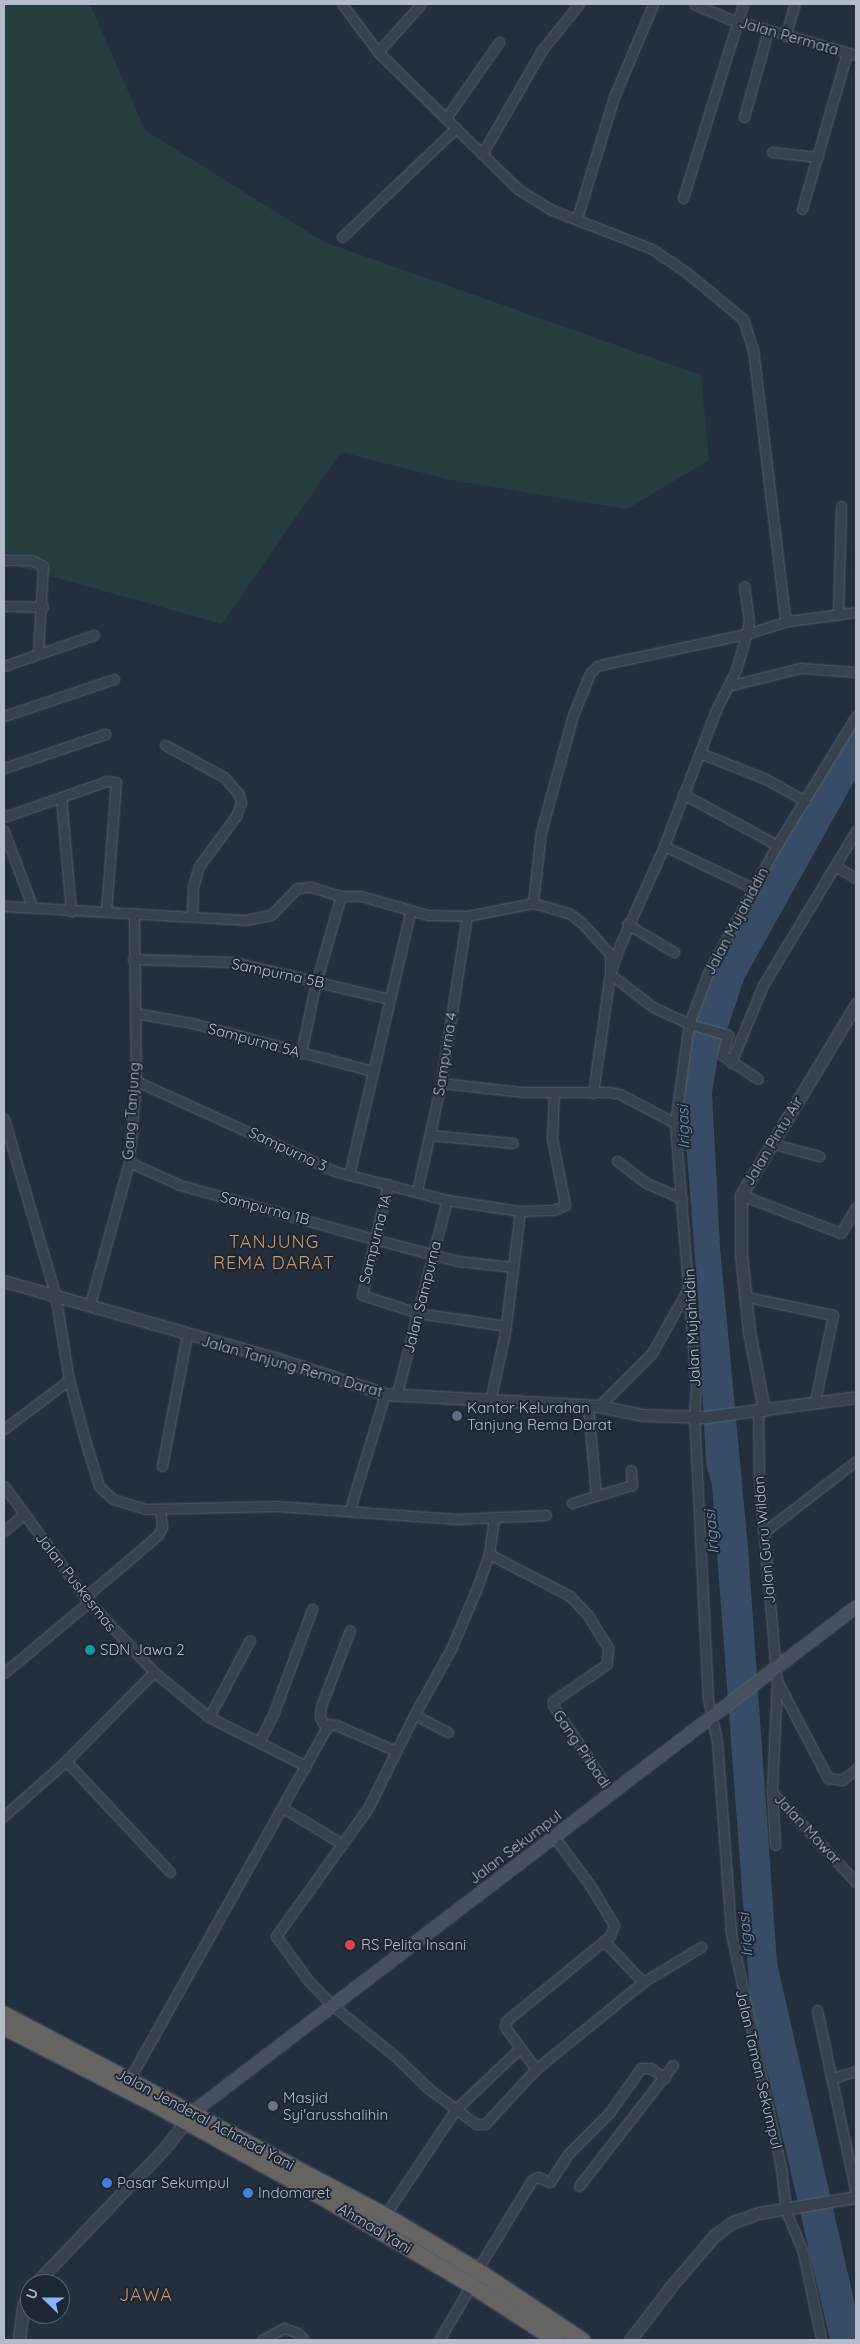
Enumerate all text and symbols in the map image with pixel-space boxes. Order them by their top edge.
street label: Jalan Permata [737,13,841,59]
street label: Jalan Mujahiddin [700,864,772,978]
street label: Sampurna 5B [230,954,326,992]
street label: Sampurna 4 [430,1011,460,1097]
street label: Sampurna 5A [206,1019,302,1061]
street label: Gang Tanjung [119,1062,143,1160]
street label: Jalan Pintu Air [739,1093,807,1189]
water label: Irigasi [673,1105,693,1149]
street label: Sampurna 3 [246,1123,330,1175]
street label: Sampurna 1B [218,1187,312,1229]
street label: Sampurna 1A [355,1192,395,1286]
district label: TANJUNG REMA DARAT [212,1232,336,1274]
street label: Jalan Sampurna [399,1239,445,1355]
street label: Jalan Mujahiddin [680,1268,704,1388]
street label: Jalan Tanjung Rema Darat [199,1331,385,1401]
place label: Kantor Kelurahan Tanjung Rema Darat [467,1398,612,1433]
marker: Kantor Kelurahan Tanjung Rema Darat [451,1410,463,1422]
street label: Jalan Guru Wildan [749,1475,779,1605]
water label: Irigasi [700,1509,722,1555]
street label: Jalan Puskesmas [32,1529,120,1635]
place label: SDN Jawa 2 [100,1641,185,1659]
marker: SDN Jawa 2 [84,1644,96,1656]
street label: Gang Pribadi [549,1707,615,1791]
street label: Jalan Mawar [771,1790,845,1868]
street label: Jalan Sekumpul [465,1806,565,1888]
water label: Irigasi [734,1912,756,1958]
place label: RS Pelita Insani [361,1936,466,1954]
marker: RS Pelita Insani [343,1938,357,1952]
street label: Jalan Taman Sekumpul [732,1987,786,2151]
street label: Jalan Jenderal Achmad Yani [113,2064,297,2174]
place label: Masjid Syi'arusshalihin [283,2088,388,2123]
marker: Masjid Syi'arusshalihin [267,2100,279,2112]
place label: Pasar Sekumpul [117,2174,229,2192]
marker: Pasar Sekumpul [101,2177,113,2189]
place label: Indomaret [258,2184,330,2202]
marker: Indomaret [242,2187,254,2199]
street label: Ahmad Yani [335,2199,415,2257]
north arrow [20,2274,70,2324]
district label: JAWA [119,2284,173,2306]
text: U [22,2286,42,2302]

